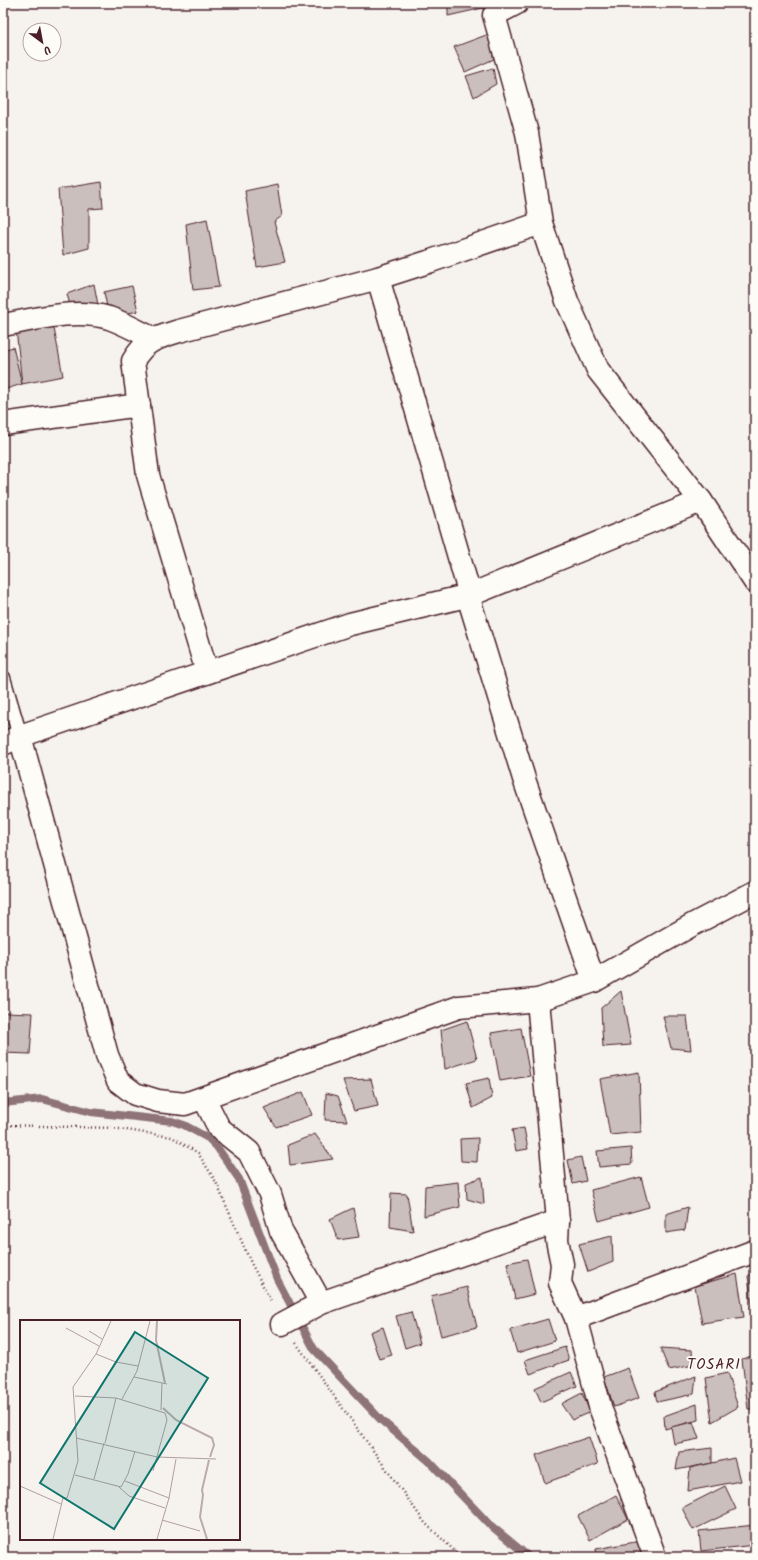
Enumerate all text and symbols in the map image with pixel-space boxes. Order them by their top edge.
north arrow [22,22,62,62]
text: U [39,40,54,59]
inset map [20,1320,240,1540]
district label: TOSARI [687,1353,741,1377]

